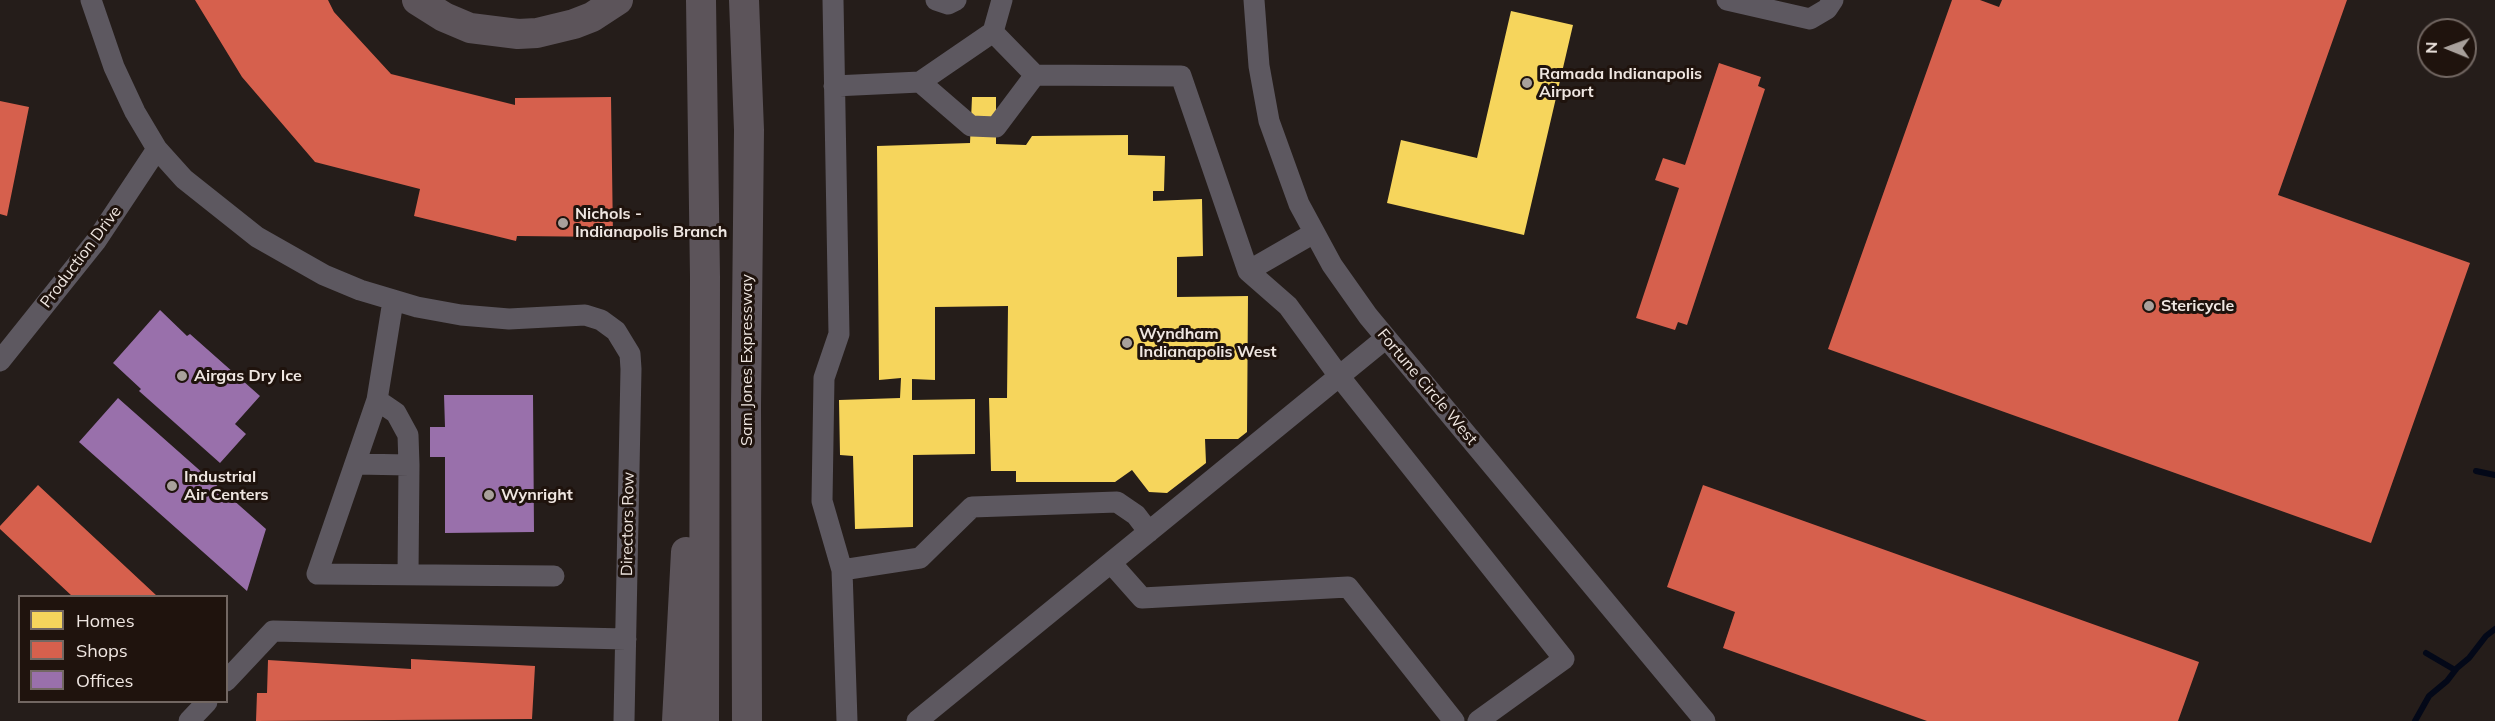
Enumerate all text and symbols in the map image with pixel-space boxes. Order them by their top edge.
north arrow [2417,18,2477,78]
text: N [2421,42,2441,54]
place label: Ramada Indianapolis Airport [1539,64,1702,102]
marker: Ramada Indianapolis Airport [1520,76,1534,90]
street label: Production Drive [36,202,126,312]
place label: Nichols - Indianapolis Branch [575,204,727,242]
marker: Nichols - Indianapolis Branch [556,216,570,230]
street label: Sam Jones Expressway [737,274,757,446]
place label: Stericycle [2161,296,2234,316]
marker: Stericycle [2142,299,2156,313]
place label: Wyndham Indianapolis West [1139,324,1277,362]
street label: Fortune Circle West [1373,325,1481,449]
marker: Wyndham Indianapolis West [1120,336,1134,350]
place label: Airgas Dry Ice [194,366,302,386]
marker: Airgas Dry Ice [175,369,189,383]
place label: Industrial Air Centers [184,467,269,505]
street label: Directors Row [617,472,639,576]
marker: Industrial Air Centers [165,479,179,493]
place label: Wynright [501,485,573,505]
marker: Wynright [482,488,496,502]
legend [18,595,228,703]
text: Homes [76,609,135,632]
text: Shops [76,639,128,662]
text: Offices [76,669,133,692]

